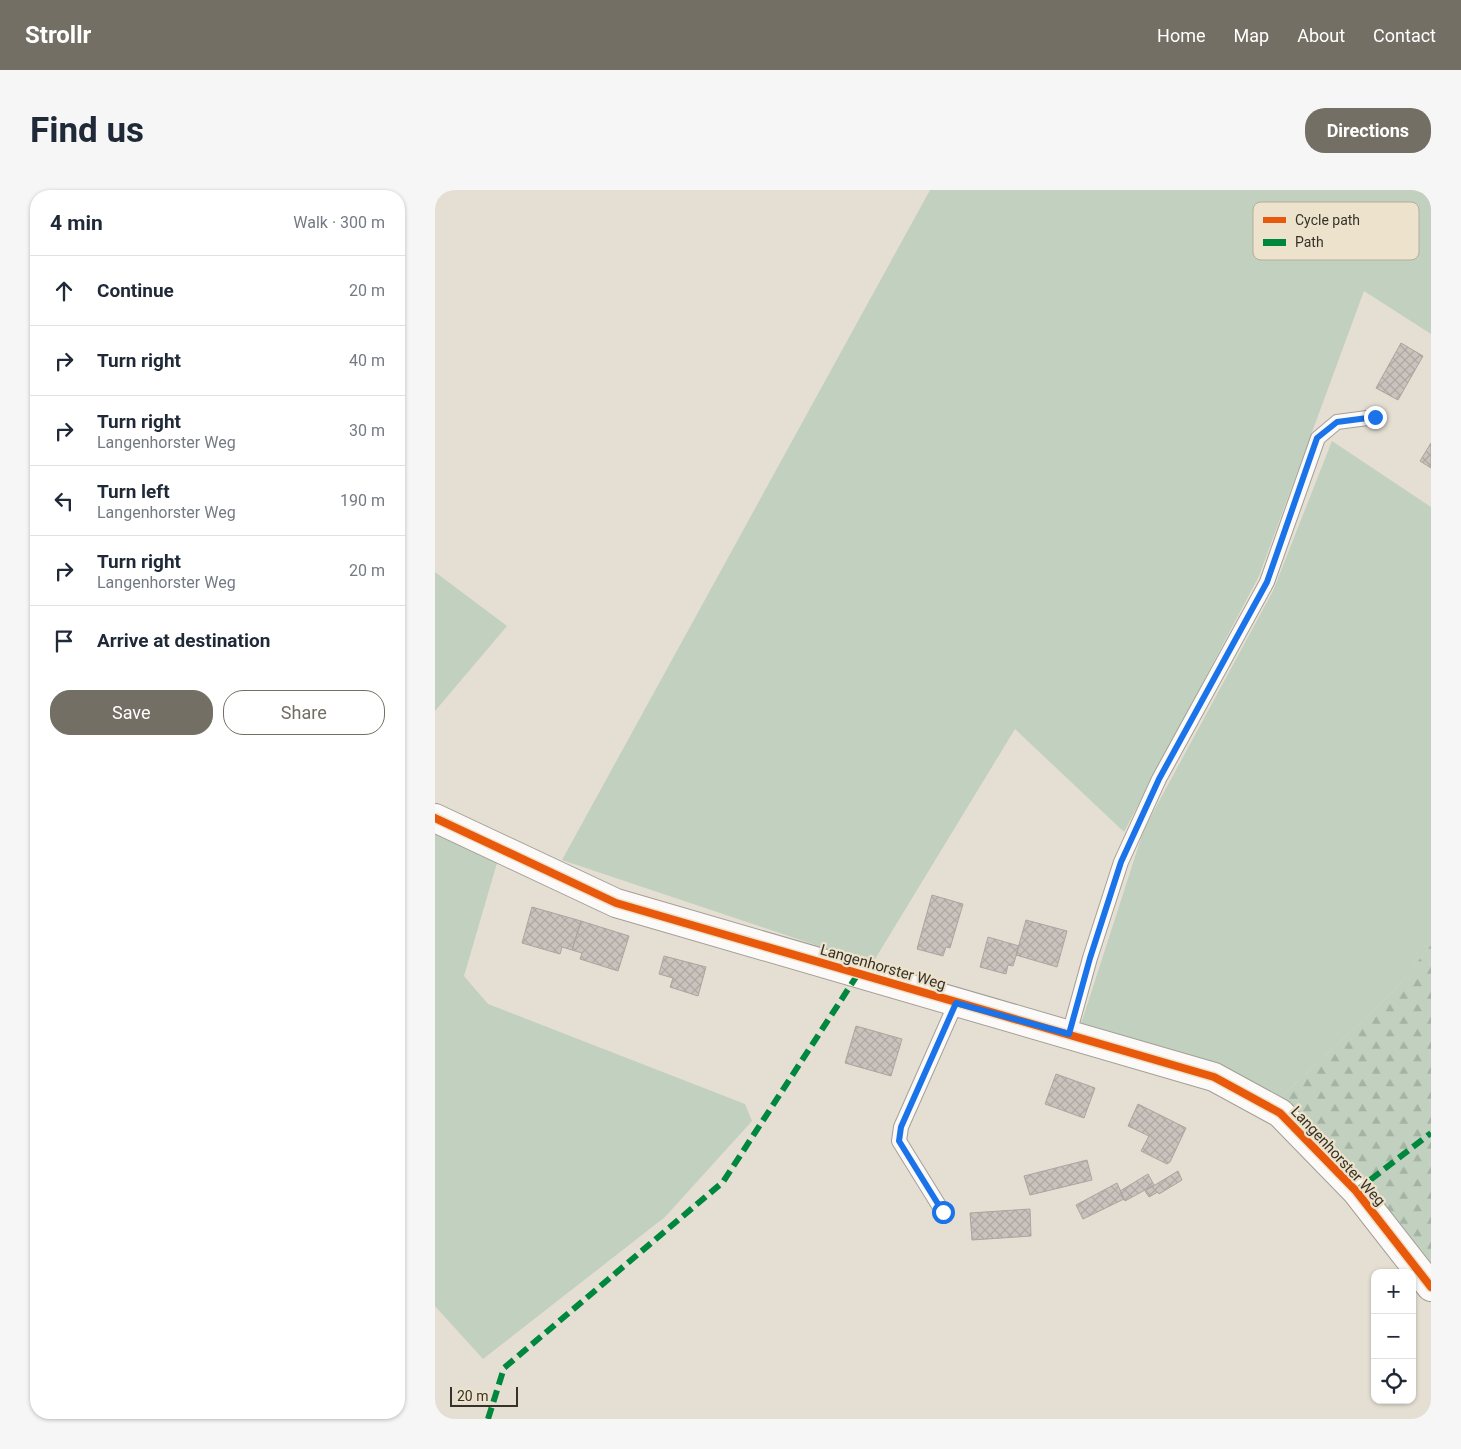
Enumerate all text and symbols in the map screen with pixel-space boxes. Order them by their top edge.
text: Strollr [25,21,91,49]
text: Home [1157,25,1206,46]
text: Map [1234,25,1269,46]
text: About [1297,25,1345,46]
text: Contact [1373,25,1436,46]
button: Directions [1305,108,1431,153]
text: Find us [30,110,144,151]
legend [1253,202,1419,260]
text: 4 min [50,211,103,235]
text: Cycle path [1295,212,1360,228]
text: Walk · 300 m [293,213,385,232]
text: Path [1295,234,1324,250]
icon: ahead [50,277,78,305]
text: Continue [97,279,174,302]
text: 20 m [349,281,385,300]
icon: right [50,347,78,375]
text: Turn right [97,349,181,372]
text: 40 m [349,351,385,370]
route end [1364,406,1387,429]
text: Turn right [97,410,181,433]
icon: right [50,417,78,445]
text: 30 m [349,421,385,440]
text: Langenhorster Weg [97,433,236,452]
text: Turn left [97,480,170,503]
icon: left [50,487,78,515]
text: 190 m [340,491,385,510]
text: Langenhorster Weg [97,503,236,522]
text: Turn right [97,550,181,573]
icon: right [50,557,78,585]
text: 20 m [349,561,385,580]
text: Langenhorster Weg [97,573,236,592]
icon: arrive [50,627,78,655]
text: Arrive at destination [97,629,270,652]
button: Save [50,690,213,735]
button: Share [223,690,385,735]
street label: Langenhorster Weg [818,940,948,994]
street label: Langenhorster Weg [1287,1102,1389,1210]
route start [932,1201,955,1224]
map controls [1371,1269,1416,1404]
button: + [1371,1269,1416,1314]
button: − [1371,1314,1416,1359]
button: locate [1371,1359,1416,1404]
scale bar [450,1384,517,1407]
text: 20 m [457,1388,489,1404]

